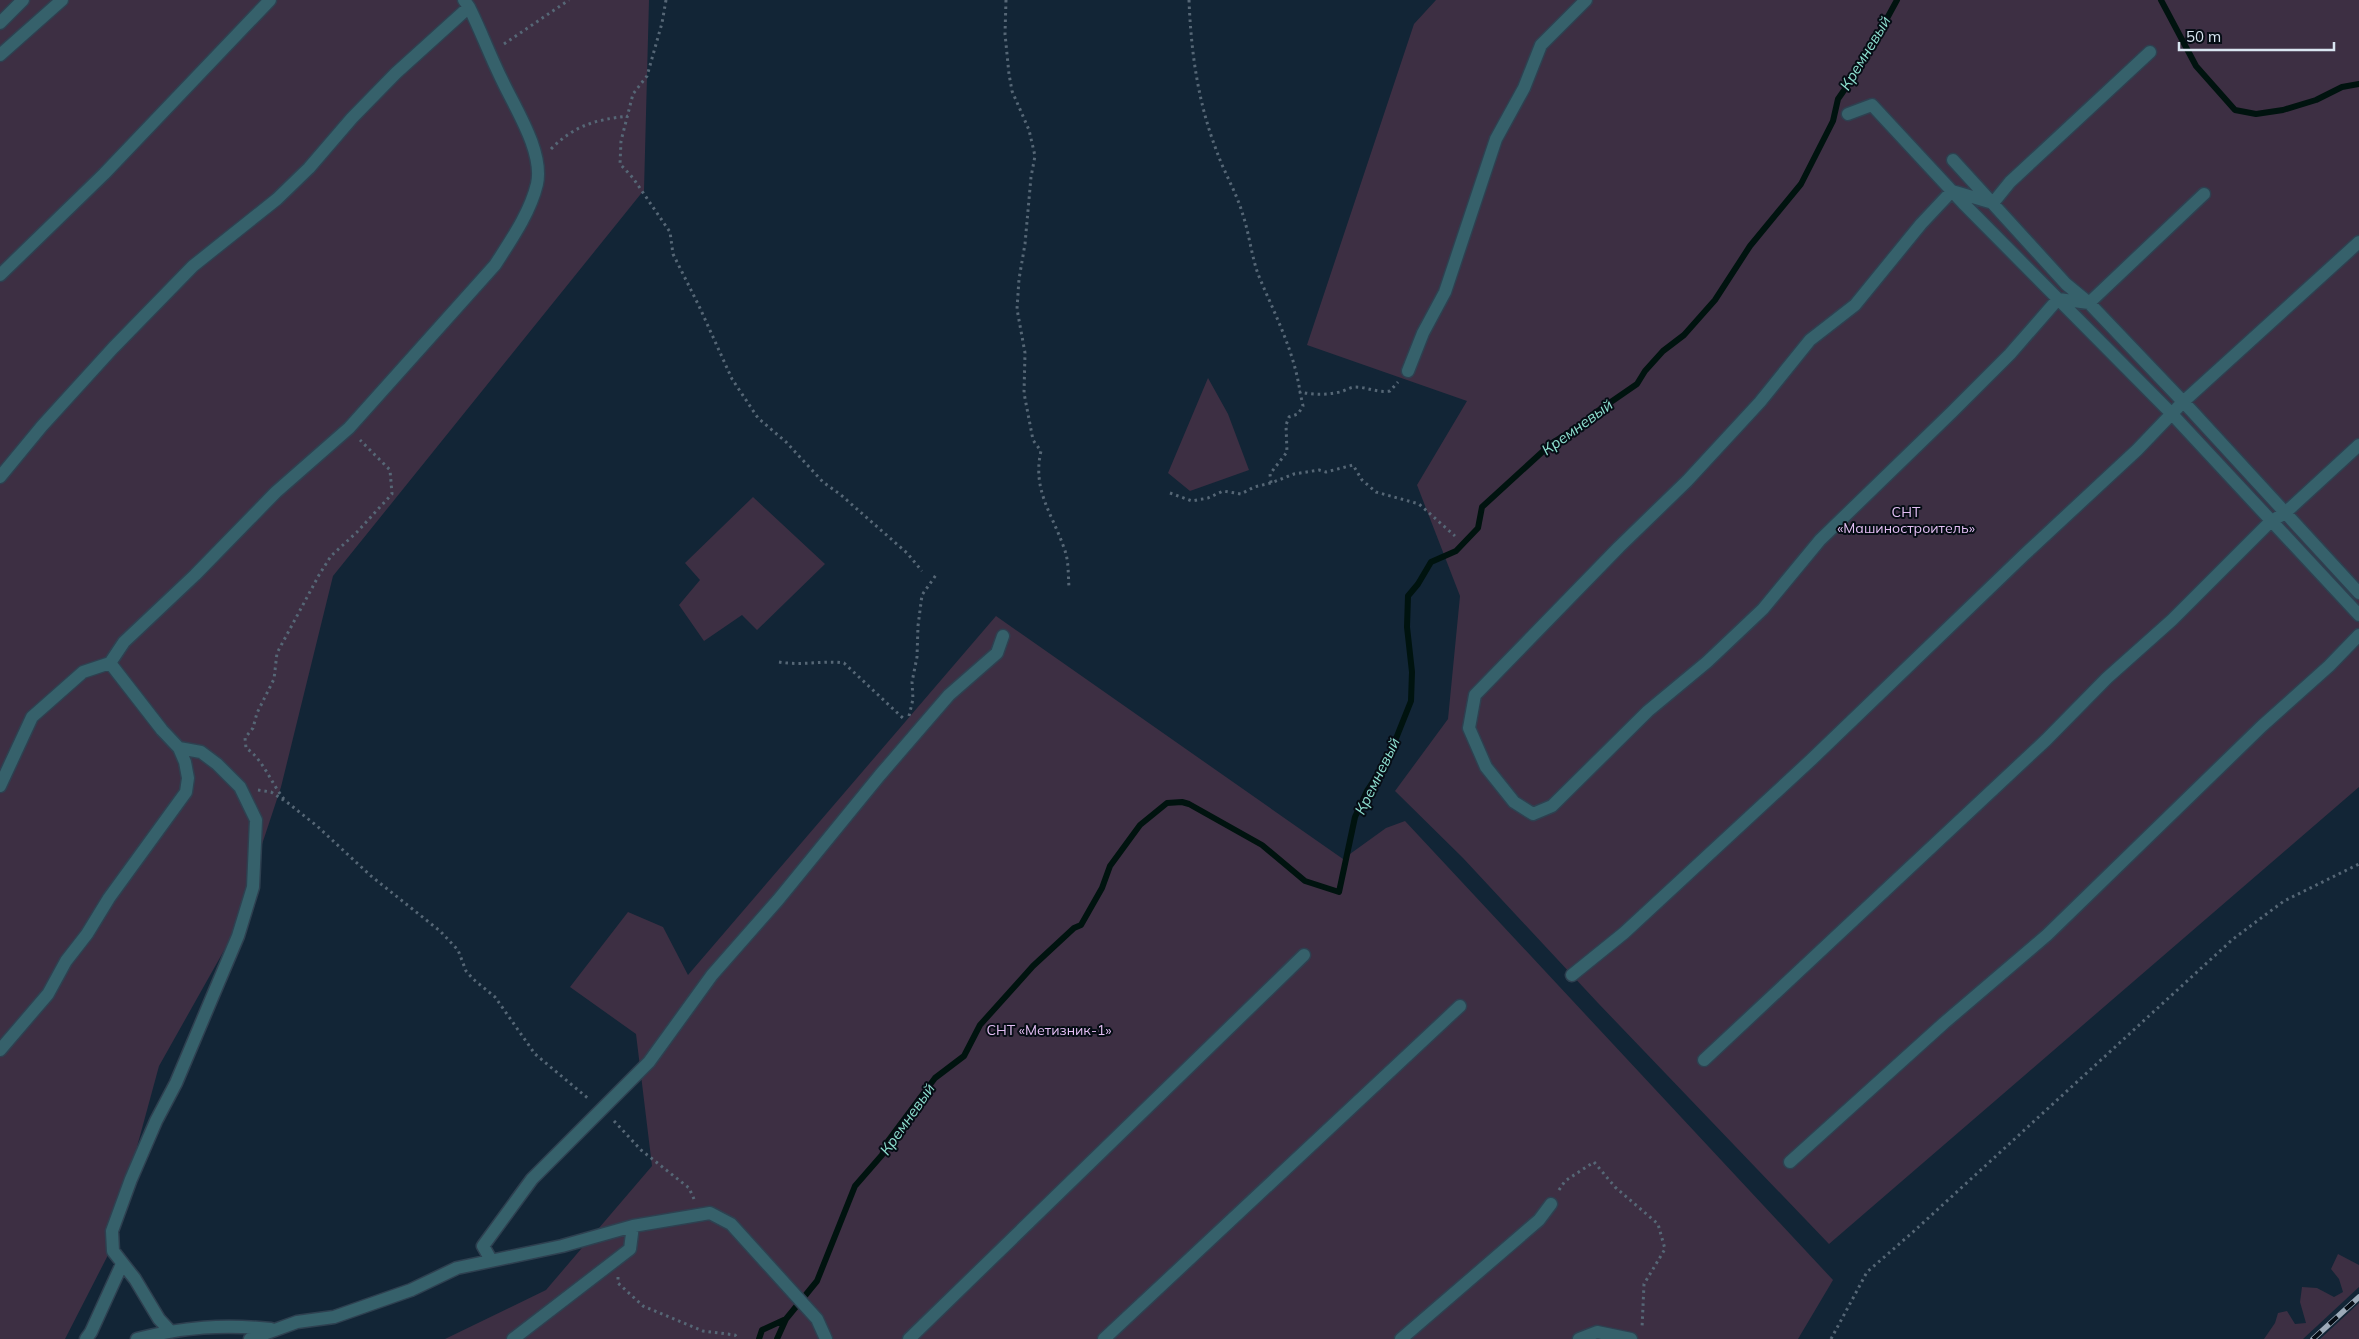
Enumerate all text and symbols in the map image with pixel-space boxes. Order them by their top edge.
water label: Кремневый [1835,12,1895,94]
scale bar [2179,20,2334,52]
text: 50 m [2186,27,2221,46]
water label: Кремневый [1538,395,1616,459]
park label: СНТ «Машиностроитель» [1837,503,1975,537]
water label: Кремневый [1350,734,1404,818]
park label: СНТ «Метизник-1» [986,1021,1112,1039]
water label: Кремневый [875,1079,939,1159]

